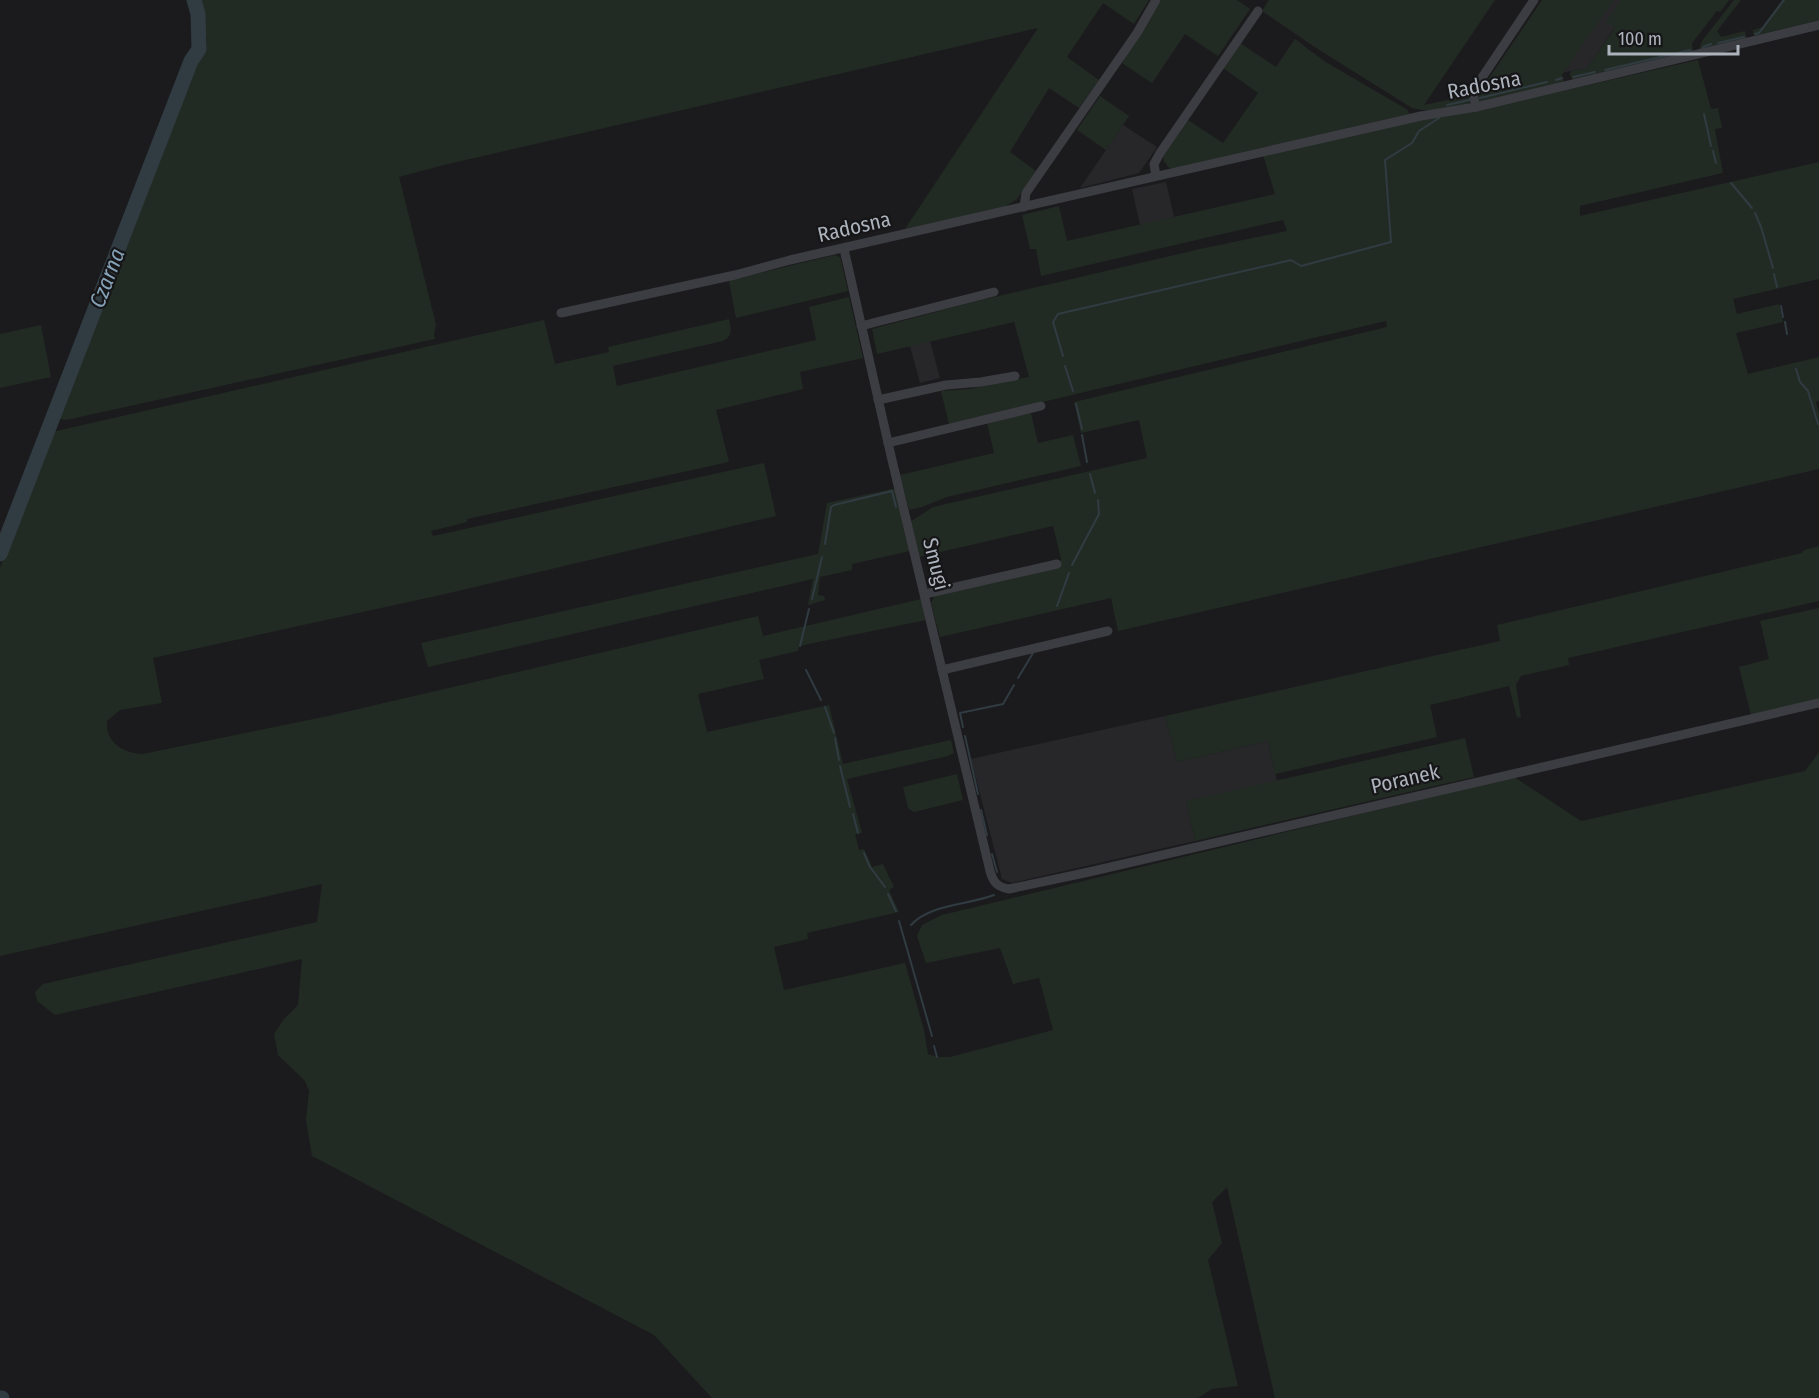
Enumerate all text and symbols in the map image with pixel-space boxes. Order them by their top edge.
scale bar [1609,18,1738,56]
text: 100 m [1618,28,1662,50]
street label: Radosna [1445,65,1523,105]
street label: Radosna [815,206,893,248]
water label: Czarna [83,244,131,312]
street label: Smugi [917,535,955,593]
street label: Poranek [1368,758,1442,799]

